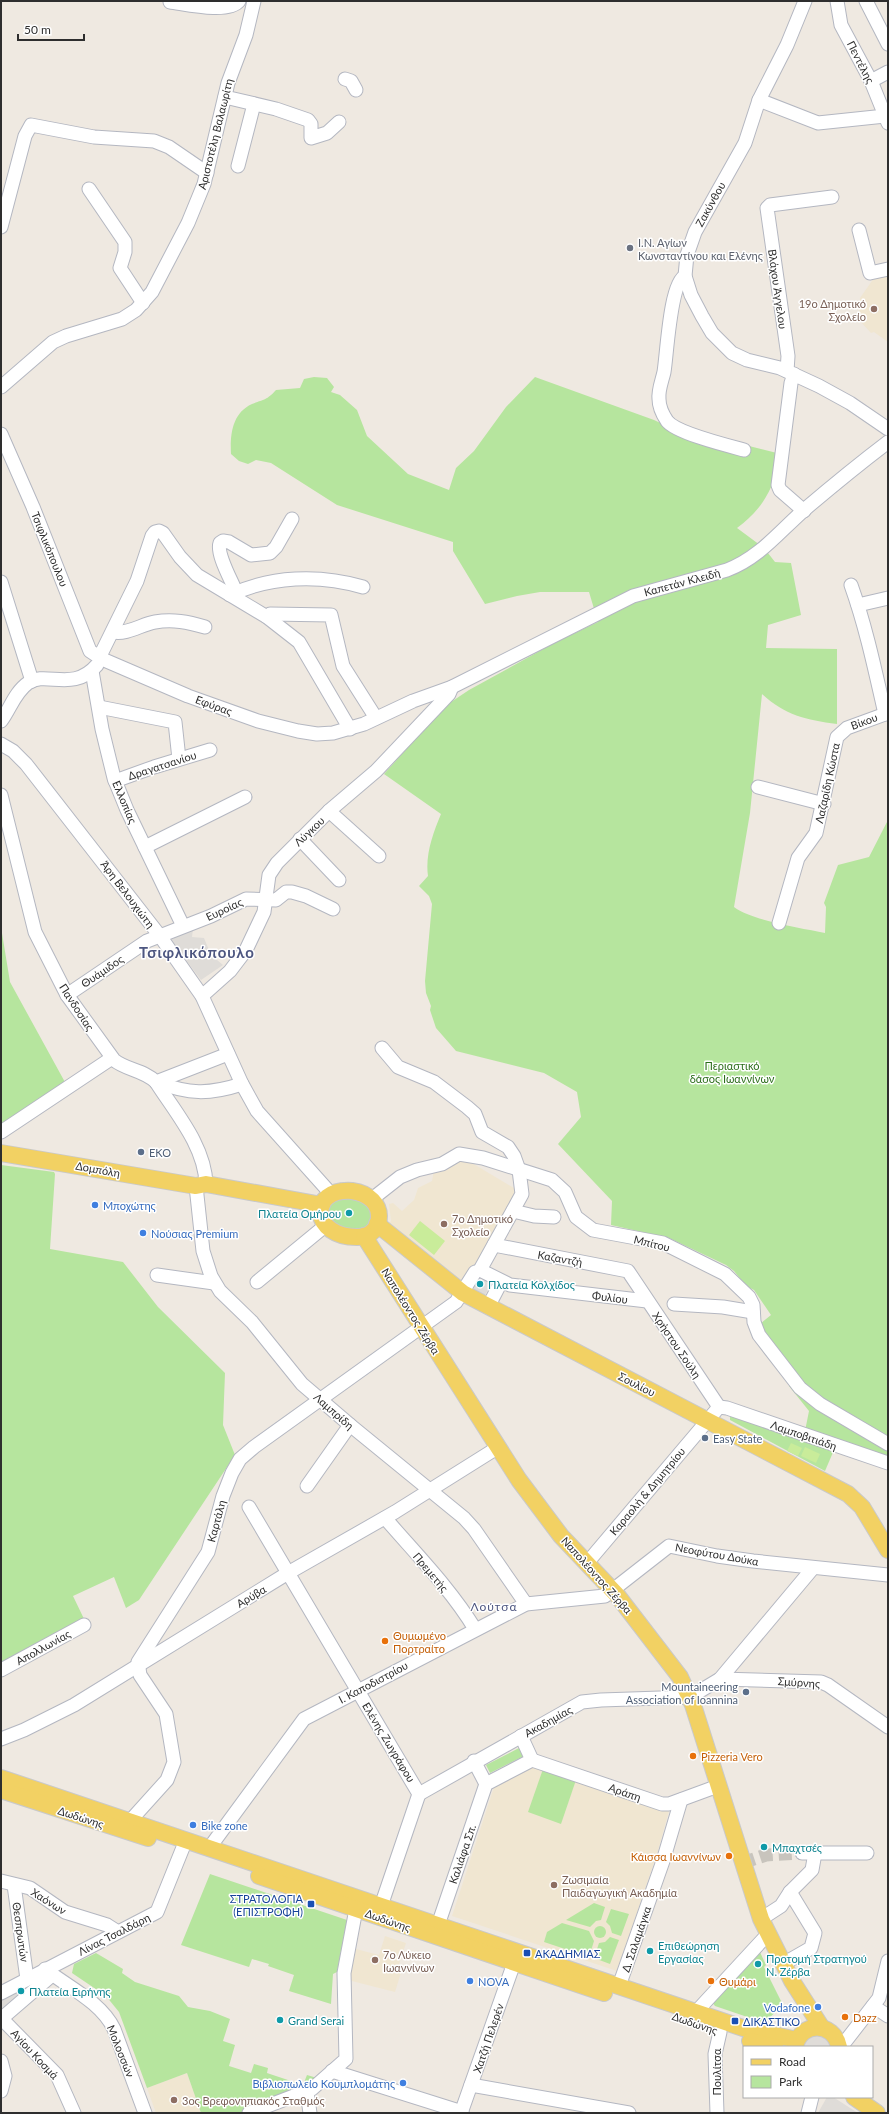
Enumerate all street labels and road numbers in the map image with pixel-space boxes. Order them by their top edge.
street label: Πεντέλης [845,38,877,86]
street label: Αριστοτέλη Βαλαωρίτη [195,77,235,191]
street label: Ζακύνθου [692,179,728,229]
street label: Βλάχου Άγγελου [766,248,790,330]
street label: Τσιφλικόπουλου [29,510,71,588]
street label: Καπετάν Κλειδή [642,566,722,598]
street label: Εφύρας [194,692,234,718]
street label: Βίκου [849,710,879,732]
street label: Λαζαρίδη Κώστα [812,741,843,825]
street label: Δραγατσανίου [126,748,198,782]
street label: Ελλοπίας [110,779,140,825]
street label: Λύγκου [291,814,327,848]
street label: Άρη Βελουχιώτη [98,858,158,930]
street label: Ευροίας [204,895,244,923]
street label: Θυάμιδος [78,952,126,990]
street label: Πανδοσίας [57,981,97,1033]
street label: Δομπόλη [75,1159,121,1179]
street label: Μπίτου [633,1232,671,1254]
street label: Καζαντζή [536,1248,583,1269]
street label: Ναπολέοντος Ζέρβα [379,1265,443,1357]
street label: Φυλίου [591,1288,629,1306]
street label: Χρήστου Σούλη [650,1309,704,1381]
street label: Σουλίου [616,1369,658,1399]
street label: Λαμπρίδη [311,1390,357,1432]
street label: Λαμποβιτιάδη [769,1418,839,1452]
street label: Καραολή & Δημητρίου [607,1445,687,1537]
street label: Καρτάλη [204,1498,228,1544]
street label: Ναπολέοντος Ζέρβα [559,1534,635,1617]
street label: Νεοφύτου Δούκα [674,1540,760,1568]
street label: Πρεμετής [411,1550,451,1594]
street label: Αρύβα [234,1582,269,1610]
street label: Απολλωνίας [13,1627,73,1667]
street label: Ι. Καποδιστρίου [336,1658,410,1706]
street label: Σμύρνης [777,1674,821,1690]
street label: Ελένης Ζωγράφου [360,1700,418,1784]
street label: Ακαδημίας [522,1703,574,1739]
street label: Αράπη [607,1780,643,1804]
street label: Δωδώνης [56,1803,106,1831]
street label: Καλιάφα Σπ. [446,1822,478,1886]
street label: Χαόνων [29,1885,69,1917]
street label: Θεσπρωτών [10,1901,32,1963]
street label: Δ. Σαλαμάγκα [619,1904,654,1974]
street label: Δωδώνης [363,1906,413,1934]
street label: Λίνας Τσαλδάρη [76,1910,152,1958]
street label: Χατζή Πελερέν [470,2001,507,2075]
street label: Δωδώνης [670,2009,720,2037]
street label: Μολοσσών [105,2023,137,2079]
street label: Αγίου Κοσμά [9,2026,62,2082]
street label: Πουλίτσα [710,2048,723,2095]

